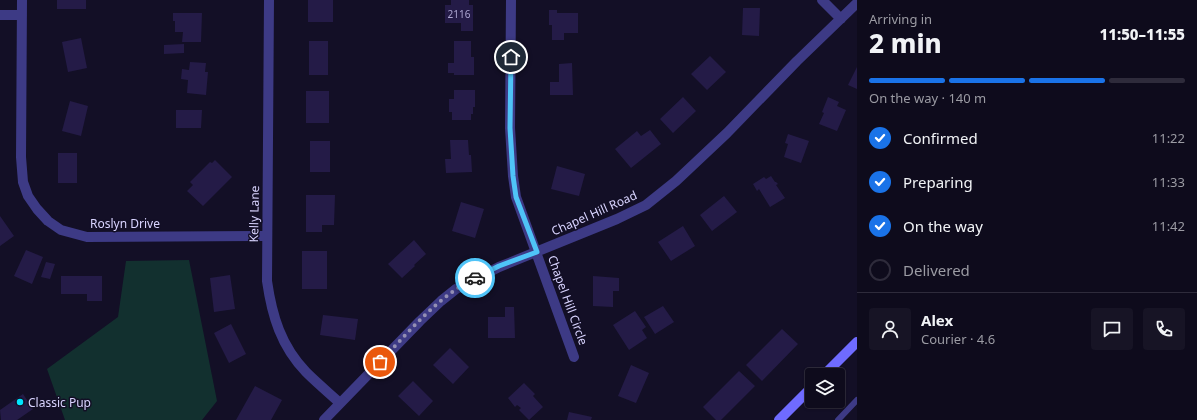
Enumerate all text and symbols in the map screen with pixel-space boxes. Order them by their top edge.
house number: 2116 [448,7,471,21]
text: Arriving in [869,10,932,28]
text: 11:50–11:55 [1100,24,1185,44]
text: 2 min [869,25,942,61]
pin [494,40,528,74]
icon: home [500,46,522,68]
text: On the way · 140 m [869,89,986,107]
icon: check [869,127,891,149]
text: Confirmed [903,128,978,148]
text: 11:22 [1152,129,1185,147]
icon: check [869,171,891,193]
text: Preparing [903,172,973,192]
text: 11:33 [1152,173,1185,191]
street label: Kelly Lane [245,185,263,243]
street label: Chapel Hill Road [548,186,640,240]
street label: Roslyn Drive [90,215,160,232]
icon: check [869,215,891,237]
text: On the way [903,216,983,236]
text: 11:42 [1152,217,1185,235]
street label: Chapel Hill Circle [544,253,592,347]
courier [455,258,495,298]
text: Delivered [903,260,970,280]
icon: car [464,267,486,289]
button: person [869,308,911,350]
button: chat [1091,308,1133,350]
button: phone [1143,308,1185,350]
text: Alex [921,310,953,330]
text: Courier · 4.6 [921,330,995,348]
pin [363,345,397,379]
icon: bag [369,351,391,373]
map controls [805,368,845,408]
button: layers [805,368,845,408]
place label: Classic Pup [28,394,91,411]
marker: Classic Pup [15,397,25,407]

